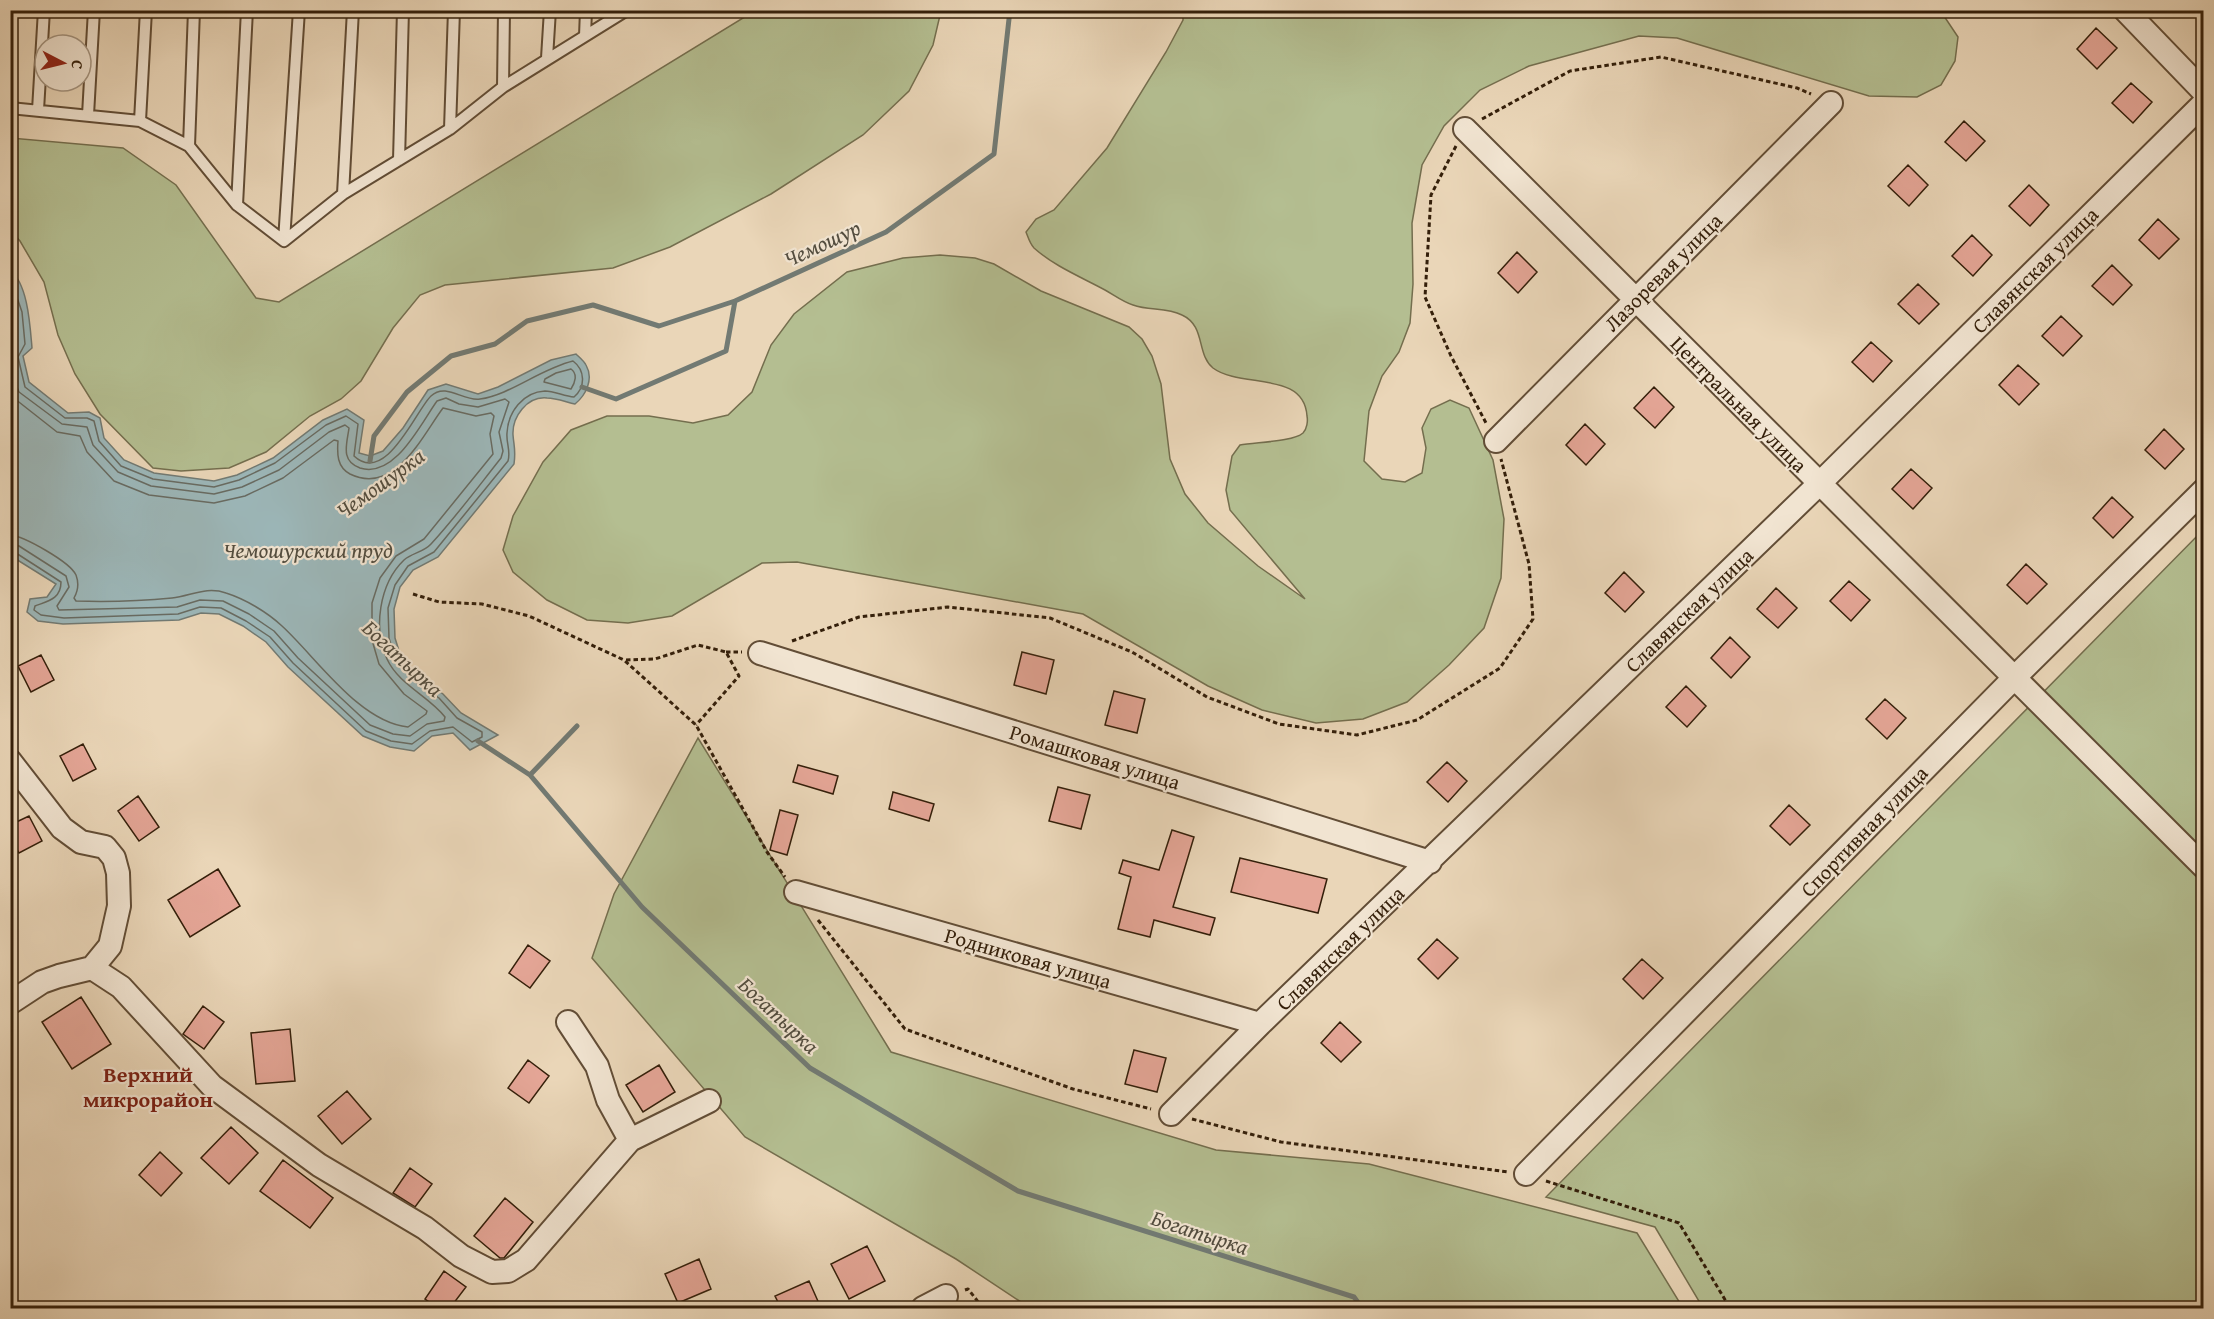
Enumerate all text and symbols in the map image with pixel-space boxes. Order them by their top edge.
north arrow [33,33,93,93]
text: С [65,59,90,71]
street label: Славянская улица [1965,200,2105,340]
street label: Лазоревая улица [1597,206,1729,338]
water label: Чемошур [778,211,866,275]
street label: Центральная улица [1663,328,1815,480]
water label: Чемошурка [329,440,431,526]
water label: Чемошурский пруд [223,534,393,566]
street label: Славянская улица [1618,540,1760,680]
water label: Богатырка [355,612,451,704]
street label: Ромашковая улица [1006,716,1184,798]
street label: Спортивная улица [1793,758,1935,904]
street label: Славянская улица [1269,878,1411,1018]
street label: Родниковая улица [941,919,1115,997]
water label: Богатырка [731,969,827,1061]
district label: Верхний микрорайон [83,1058,213,1115]
water label: Богатырка [1147,1201,1253,1263]

